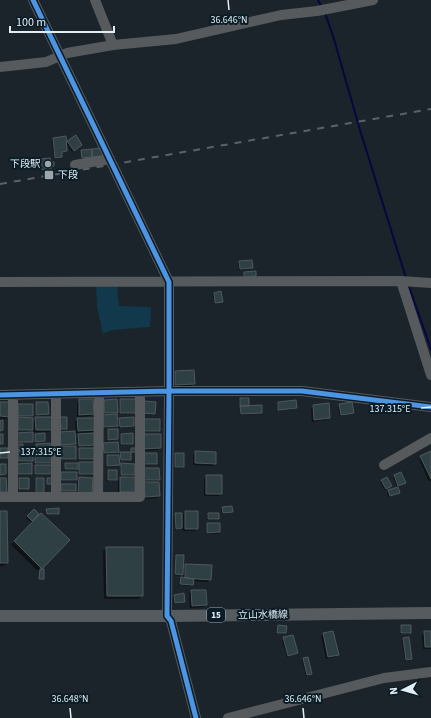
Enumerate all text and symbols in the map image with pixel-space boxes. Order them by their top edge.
scale bar [10,8,114,34]
text: 36.646°N [210,13,248,27]
text: 100 m [16,14,46,31]
place label: 下段駅 [10,157,41,171]
marker: 下段駅 [43,159,53,169]
place label: 下段 [58,168,78,182]
marker: 下段 [43,169,55,181]
text: 137.315°E [370,402,410,416]
text: 137.315°E [21,445,61,459]
road number: 15 [207,608,225,622]
street label: 立山水橋線 [238,608,288,622]
north arrow [383,670,423,710]
text: N [386,687,401,695]
text: 36.648°N [51,692,89,706]
text: 36.646°N [284,692,322,706]

